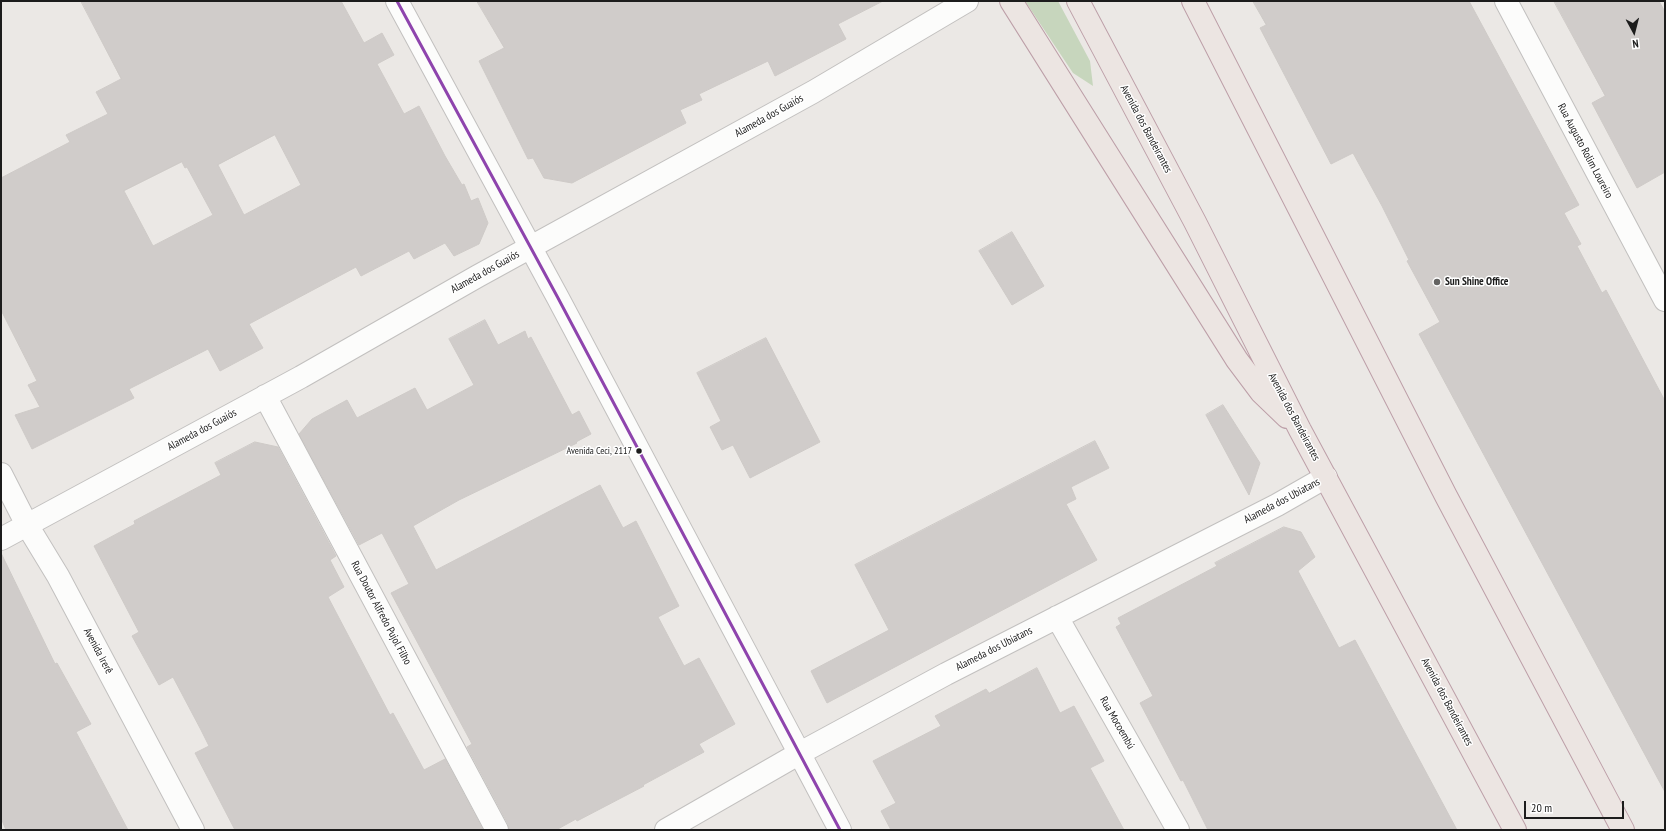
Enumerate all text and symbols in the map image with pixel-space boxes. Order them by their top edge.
north arrow [1614,12,1654,52]
text: N [1632,37,1639,51]
street label: Avenida dos Bandeirantes [1117,83,1175,175]
street label: Alameda dos Guaiós [732,92,806,140]
street label: Rua Augusto Rolim Loureiro [1554,101,1616,201]
street label: Alameda dos Guaiós [448,248,522,296]
place label: Sun Shine Office [1445,275,1509,289]
marker: Sun Shine Office [1432,277,1442,287]
street label: Avenida dos Bandeirantes [1265,371,1323,463]
street label: Alameda dos Guaiós [165,406,239,454]
place label: Avenida Ceci, 2117 [567,445,632,457]
marker: Avenida Ceci, 2117 [634,446,644,456]
street label: Alameda dos Ubiatans [1242,475,1322,527]
street label: Rua Doutor Alfredo Pujol Filho [348,559,414,667]
street label: Alameda dos Ubiatans [953,624,1035,674]
street label: Avenida Irerê [80,626,116,676]
street label: Avenida dos Bandeirantes [1418,656,1476,748]
street label: Rua Mocoembú [1097,694,1137,752]
scale bar [1526,793,1626,819]
text: 20 m [1531,800,1552,815]

